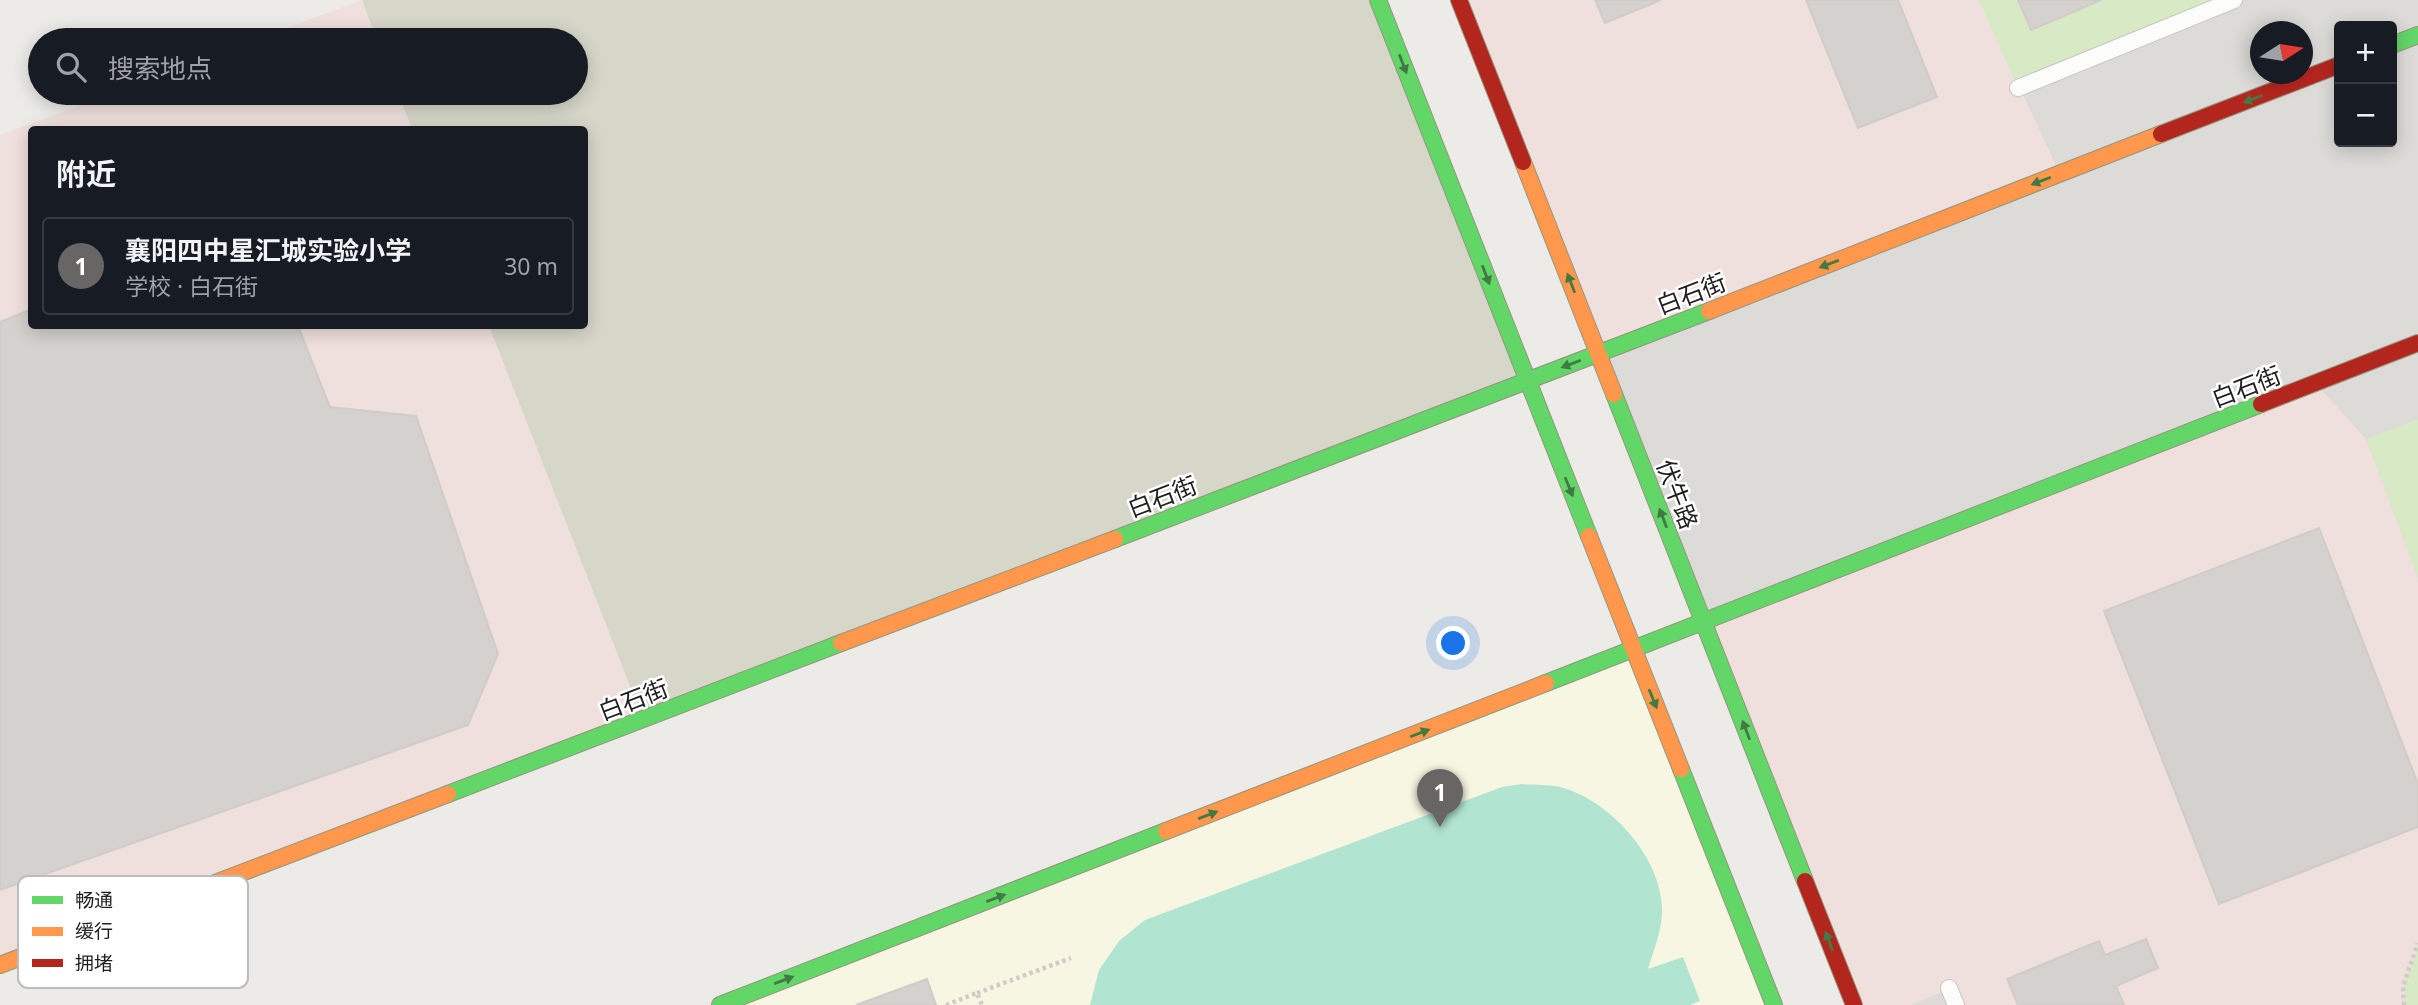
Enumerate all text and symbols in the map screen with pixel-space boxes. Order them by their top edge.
north arrow [2250,21,2313,84]
map controls [2334,21,2397,147]
button: + [2334,21,2397,84]
search box [28,28,588,105]
icon: search [52,48,90,86]
text: 搜索地点 [108,50,212,86]
one-way arrow [1397,53,1408,74]
button: − [2334,84,2397,147]
one-way arrow [2242,93,2263,104]
text: 附近 [56,153,116,194]
one-way arrow [2030,176,2051,187]
text: 襄阳四中星汇城实验小学 [125,232,411,268]
text: 1 [74,250,88,282]
text: 30 m [504,250,558,282]
one-way arrow [1818,258,1839,269]
one-way arrow [1480,265,1491,286]
street label: 白石街 [1651,265,1731,321]
text: 学校 · 白石街 [125,270,258,302]
one-way arrow [1565,273,1576,294]
street label: 白石街 [2206,358,2286,414]
one-way arrow [1560,359,1581,370]
street label: 伏牛路 [1650,454,1706,534]
street label: 白石街 [1122,468,1202,524]
one-way arrow [1564,477,1575,498]
one-way arrow [1657,507,1668,528]
your location [1436,626,1470,660]
street label: 白石街 [593,671,673,727]
one-way arrow [1647,688,1658,709]
one-way arrow [1741,719,1752,740]
one-way arrow [1410,727,1431,738]
pin: 1 [1417,769,1463,827]
one-way arrow [1198,810,1219,821]
legend [18,876,248,988]
text: 畅通 [75,887,113,913]
one-way arrow [986,892,1007,903]
text: 缓行 [75,918,113,944]
one-way arrow [1824,931,1835,952]
text: 拥堵 [75,950,113,976]
one-way arrow [774,975,795,986]

